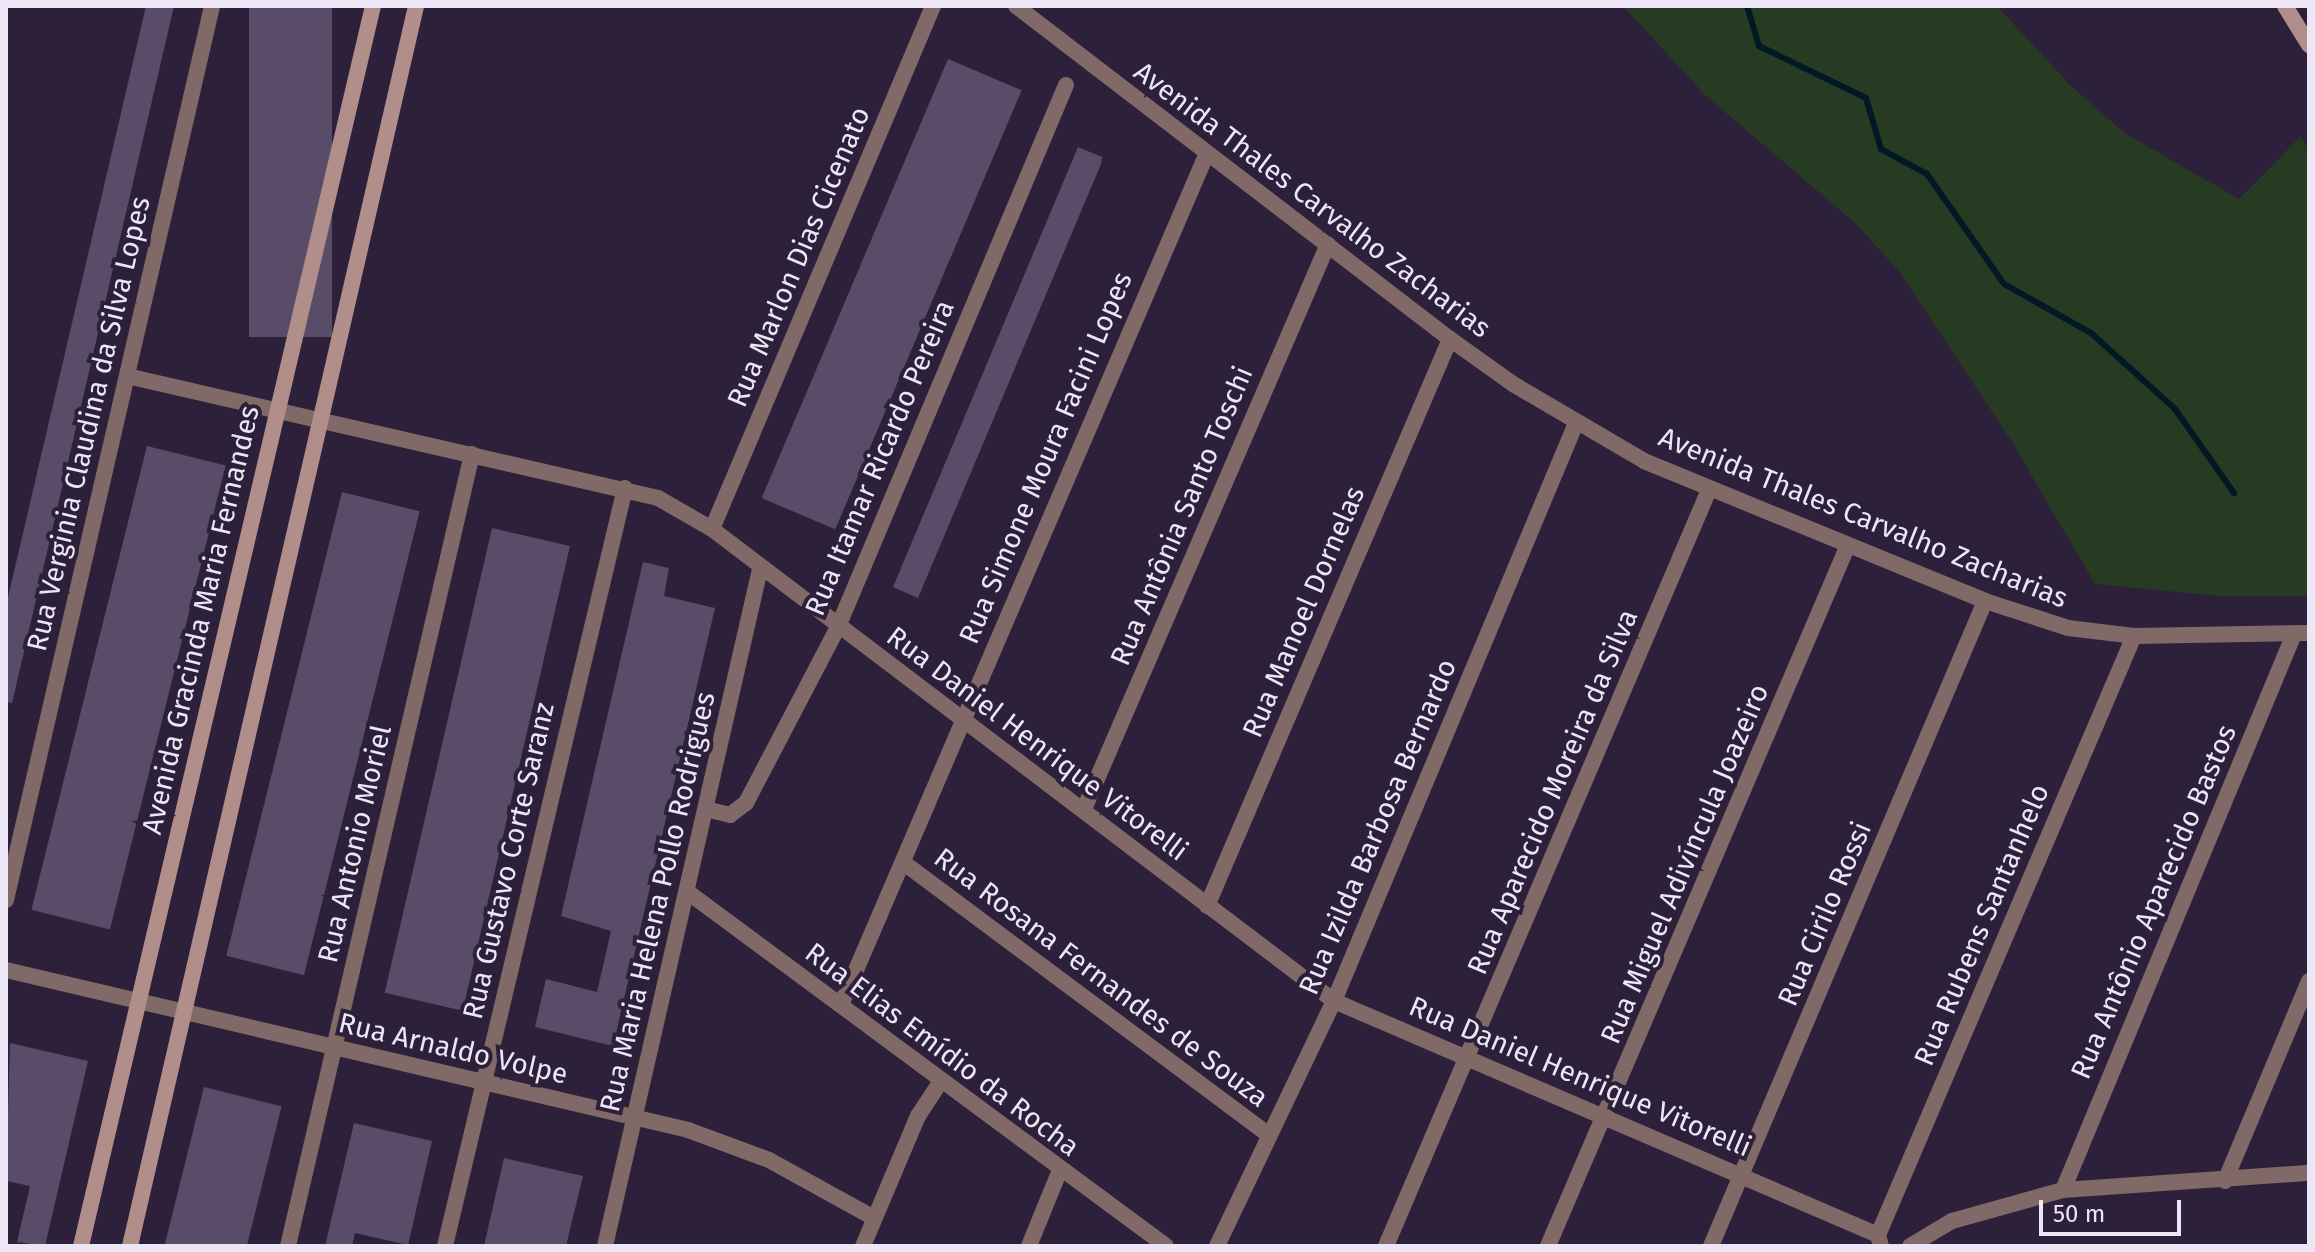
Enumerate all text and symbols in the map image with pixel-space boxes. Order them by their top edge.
street label: Avenida Thales Carvalho Zacharias [1127,55,1497,345]
street label: Rua Marlon Dias Cicenato [720,102,878,412]
street label: Rua Verginia Claudina da Silva Lopes [20,193,158,655]
street label: Rua Simone Moura Facini Lopes [952,267,1140,649]
street label: Rua Itamar Ricardo Pereira [798,295,962,621]
street label: Rua Antônia Santo Toschi [1104,361,1260,671]
street label: Avenida Gracinda Maria Fernandes [135,402,267,838]
street label: Avenida Thales Carvalho Zacharias [1654,420,2072,616]
street label: Rua Manoel Dornelas [1236,481,1372,743]
street label: Rua Aparecido Moreira da Silva [1461,604,1645,980]
street label: Rua Daniel Henrique Vitorelli [880,620,1194,868]
street label: Rua Izilda Barbosa Bernardo [1292,654,1464,1000]
street label: Rua Miguel Adivíncula Joazeiro [1594,679,1776,1049]
street label: Rua Maria Helena Pollo Rodrigues [593,689,723,1115]
street label: Rua Gustavo Corte Saranz [456,699,562,1023]
street label: Rua Antônio Aparecido Bastos [2064,720,2244,1084]
street label: Rua Antonio Moriel [311,722,399,966]
street label: Rua Rubens Santanhelo [1907,779,2057,1071]
street label: Rua Cirilo Rossi [1771,817,1879,1011]
street label: Rua Rosana Fernandes de Souza [927,841,1275,1115]
street label: Rua Elias Emídio da Rocha [798,936,1086,1164]
street label: Rua Daniel Henrique Vitorelli [1404,990,1756,1164]
street label: Rua Arnaldo Volpe [335,1006,571,1092]
scale bar [2043,1184,2185,1234]
text: 50 m [2053,1200,2105,1228]

